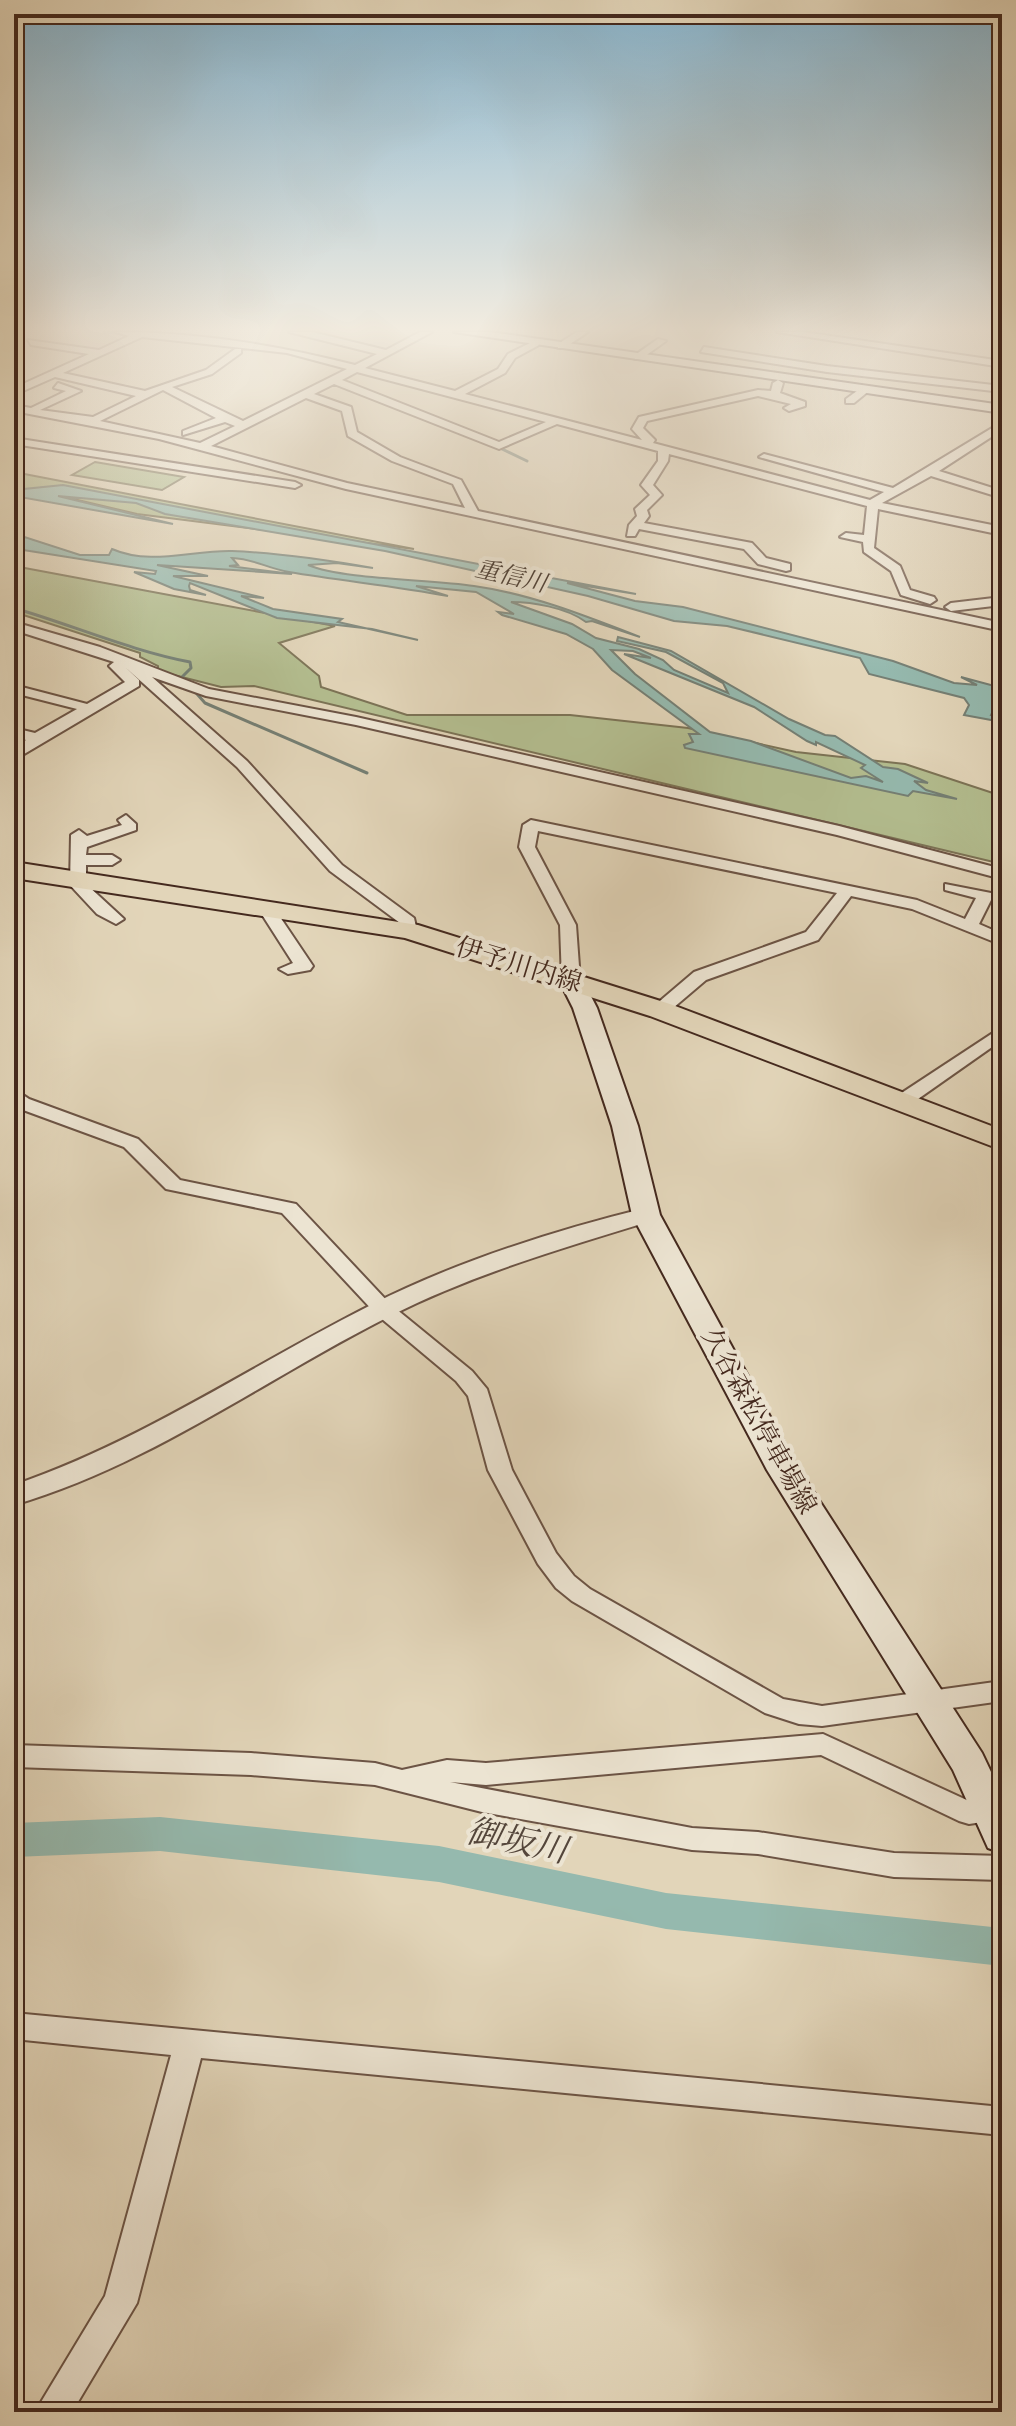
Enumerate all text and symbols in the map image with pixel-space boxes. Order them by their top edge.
water label: 重信川 [473,554,552,598]
street label: 伊予川内線 [452,931,586,999]
street label: 久谷森松停車場線 [695,1323,823,1519]
water label: 御坂川 [463,1811,575,1872]

